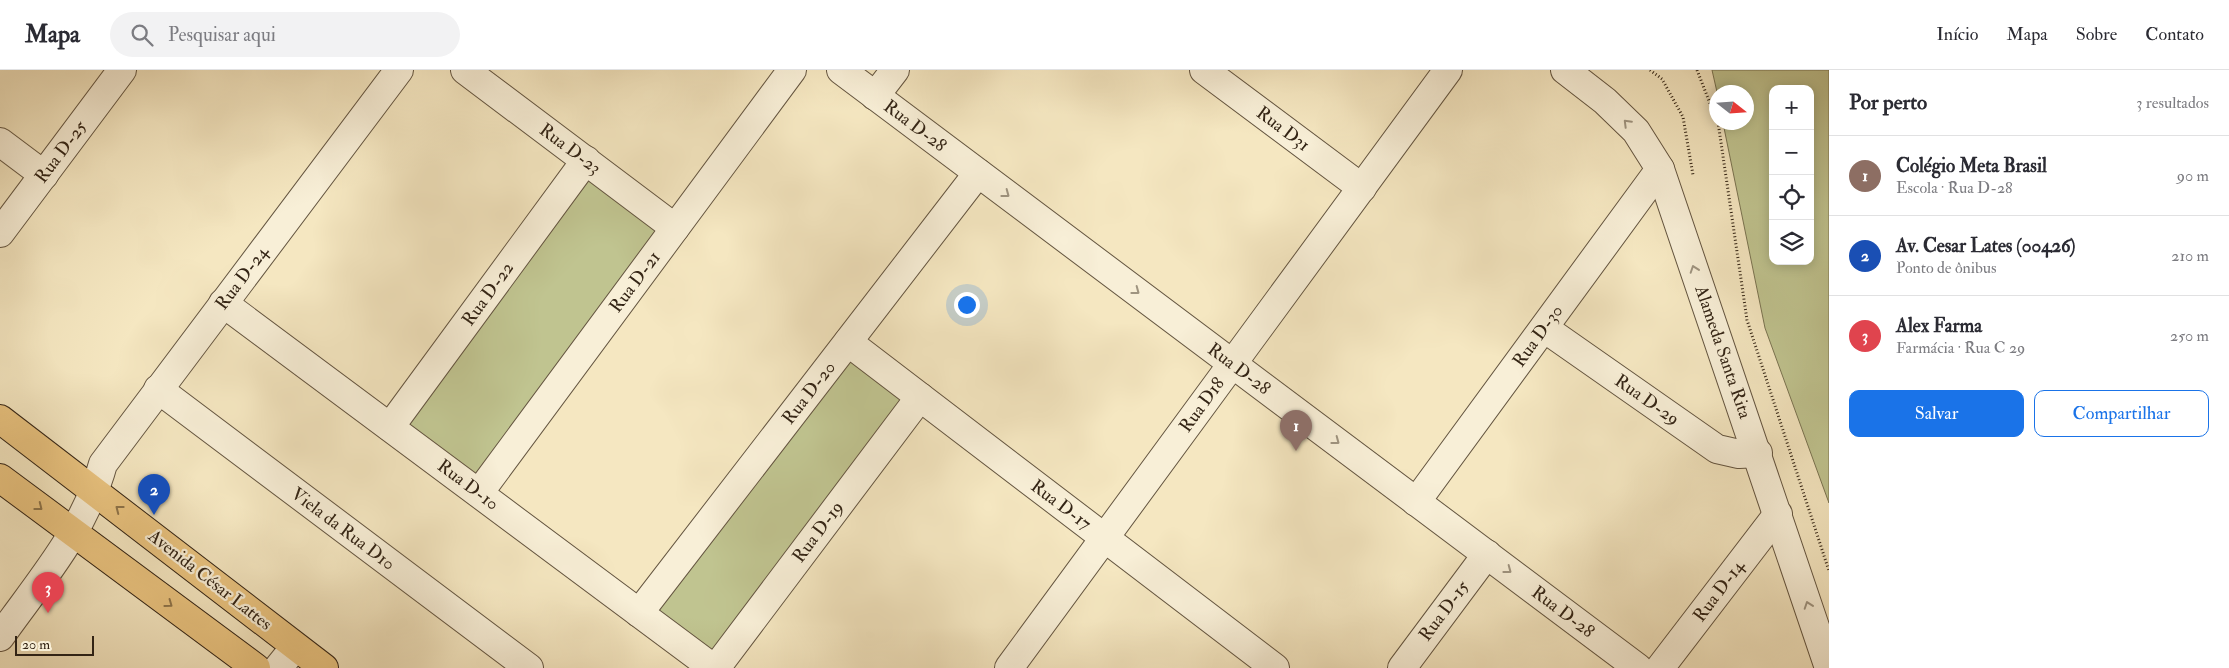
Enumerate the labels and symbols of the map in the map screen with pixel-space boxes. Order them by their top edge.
north arrow [1709,85,1754,130]
street label: Rua D-28 [879,95,951,157]
street label: Rua D31 [1252,101,1314,157]
street label: Rua D-25 [30,116,92,188]
street label: Rua D-23 [535,118,605,180]
one-way arrow [1624,119,1633,128]
one-way arrow [1000,188,1010,197]
street label: Rua D-24 [210,240,274,315]
street label: Rua D-21 [604,247,666,317]
street label: Rua D-22 [457,257,519,331]
one-way arrow [1690,265,1700,273]
street label: Alameda Santa Rita [1689,281,1757,422]
one-way arrow [1130,286,1139,294]
your location [954,292,980,318]
street label: Rua D-30 [1508,300,1568,372]
street label: Rua D-28 [1203,338,1275,400]
street label: Rua D-20 [777,357,841,429]
street label: Rua D-29 [1610,369,1684,431]
street label: Rua D18 [1174,373,1230,437]
pin: 1 [1280,410,1312,451]
one-way arrow [1330,435,1340,444]
street label: Rua D-10 [433,454,503,516]
pin: 2 [138,474,170,515]
street label: Rua D-17 [1026,475,1096,535]
street label: Viela da Rua D10 [286,482,400,576]
street label: Rua D-19 [787,497,849,567]
one-way arrow [33,502,42,510]
one-way arrow [116,506,125,515]
street label: Avenida César Lattes [143,524,276,635]
street label: Rua D-14 [1688,554,1751,627]
one-way arrow [1502,564,1512,573]
pin: 3 [32,572,64,613]
street label: Rua D-15 [1414,576,1474,646]
street label: Rua D-28 [1527,581,1599,643]
one-way arrow [163,598,173,607]
one-way arrow [1804,601,1814,610]
scale bar [15,633,94,656]

